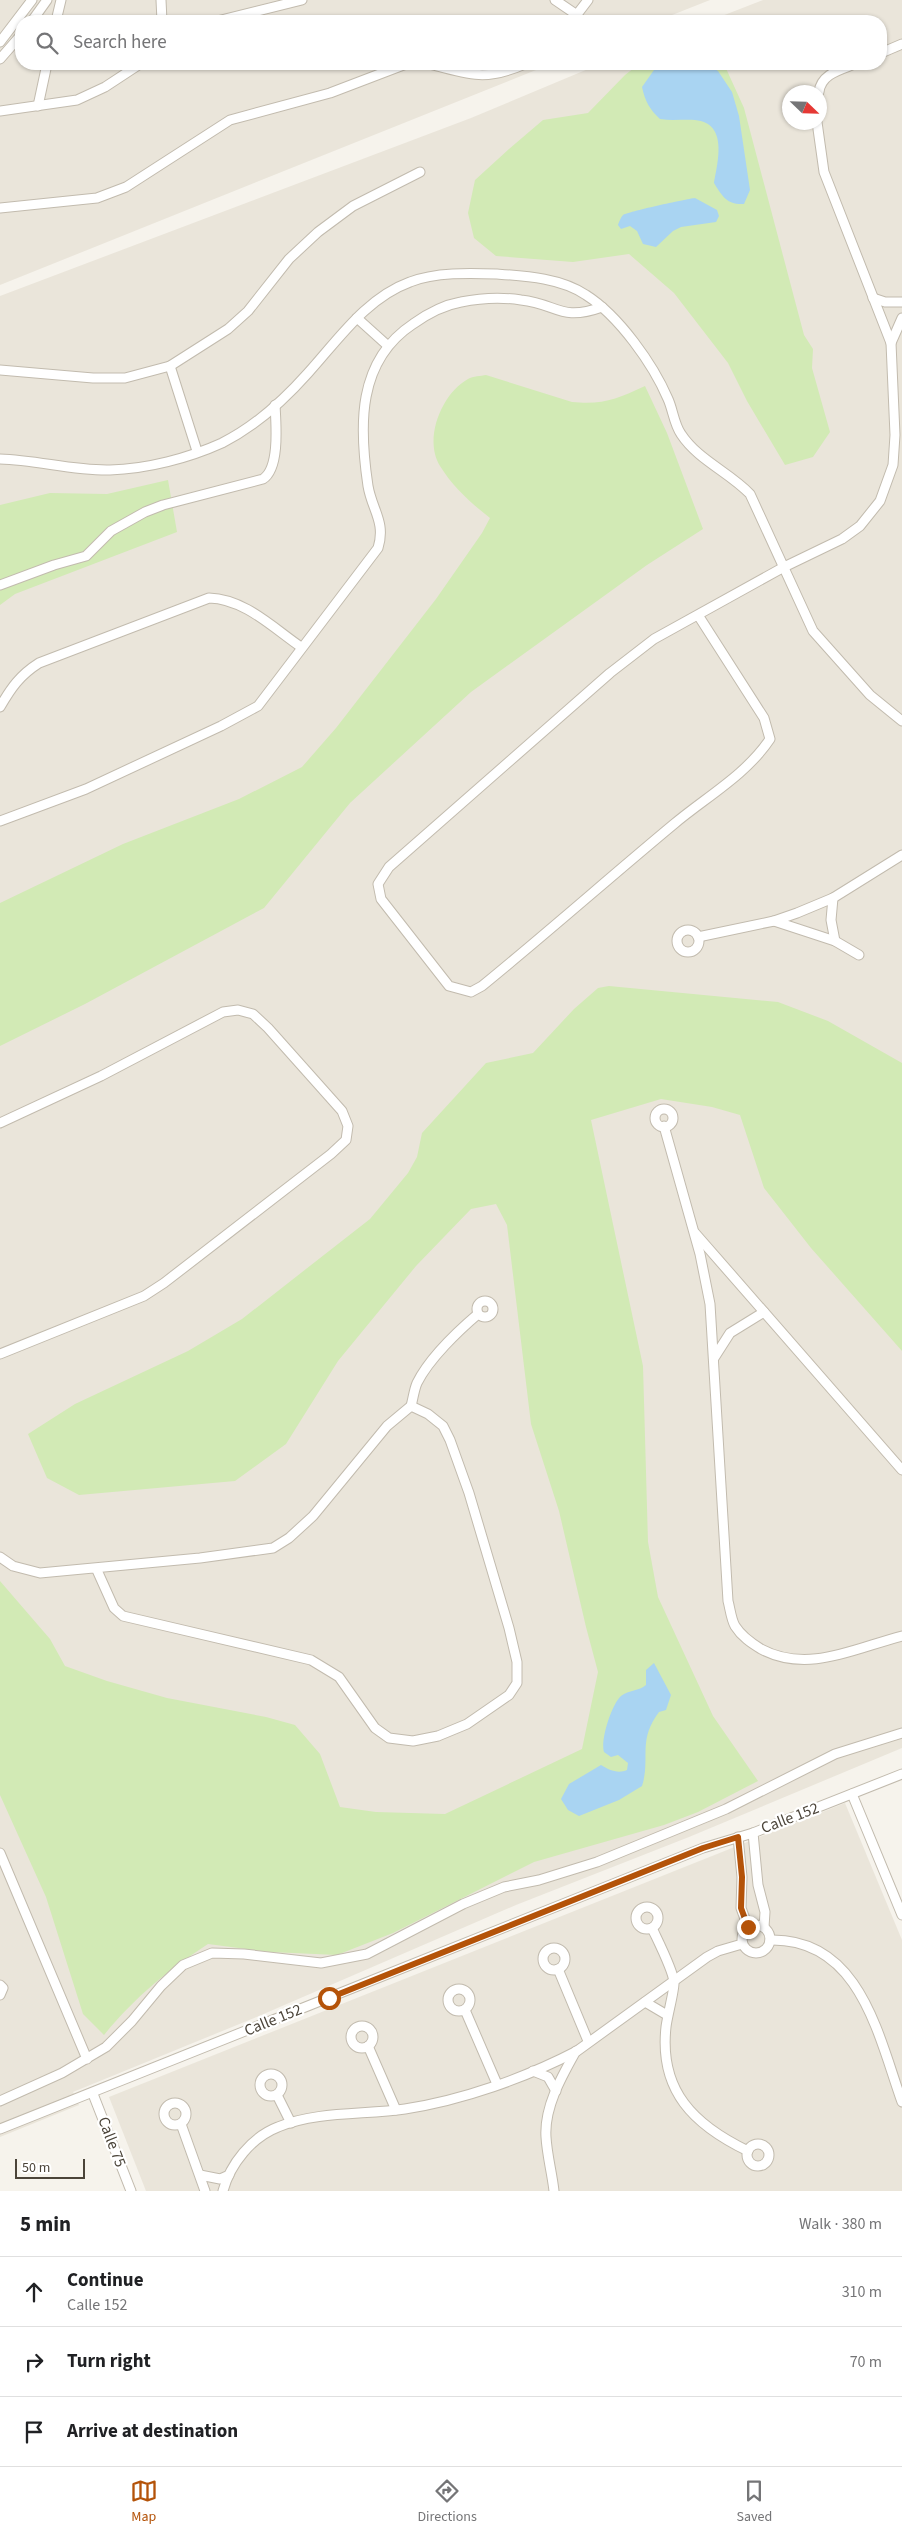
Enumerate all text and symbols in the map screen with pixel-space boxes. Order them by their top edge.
search box [15,15,887,70]
icon: search [33,29,61,57]
text: Search here [73,29,167,56]
north arrow [782,85,827,130]
street label: Calle 152 [758,1797,822,1839]
route end [737,1916,760,1939]
route start [318,1987,341,2010]
street label: Calle 152 [241,1998,305,2042]
street label: Calle 75 [92,2114,132,2170]
scale bar [15,2156,85,2179]
text: 50 m [22,2158,50,2178]
text: 5 min [20,2209,71,2239]
text: Walk · 380 m [799,2213,882,2235]
text: Continue [67,2267,144,2294]
icon: ahead [20,2278,48,2306]
text: 310 m [842,2281,882,2303]
text: Calle 152 [67,2294,127,2316]
icon: right [20,2348,48,2376]
text: Turn right [67,2348,151,2375]
text: 70 m [850,2351,882,2373]
icon: arrive [20,2418,48,2446]
text: Arrive at destination [67,2418,238,2445]
tab: Map [130,2477,158,2527]
tab: Directions [418,2477,477,2527]
tab: Saved [736,2477,772,2527]

